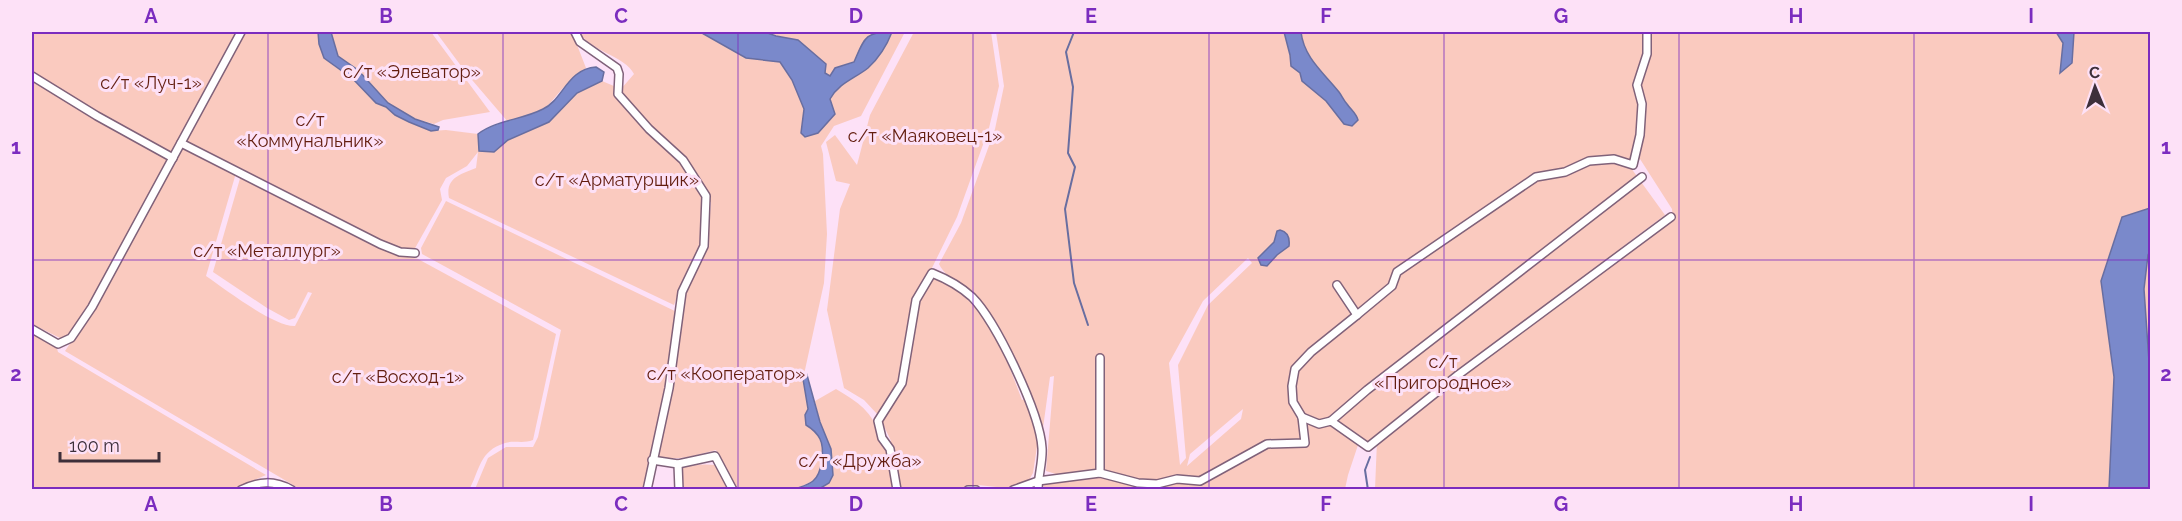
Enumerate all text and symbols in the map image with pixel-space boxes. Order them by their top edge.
text: A [144,4,158,28]
text: B [379,4,393,28]
text: C [614,4,628,28]
text: D [849,4,863,28]
text: E [1085,4,1097,28]
text: F [1320,4,1332,28]
text: G [1554,4,1568,28]
text: H [1789,4,1803,28]
text: I [2028,4,2034,28]
north arrow [2065,57,2125,117]
park label: с/т «Элеватор» [343,61,481,82]
text: С [2089,63,2100,82]
park label: с/т «Луч-1» [100,72,202,93]
park label: с/т «Коммунальник» [236,109,384,151]
park label: с/т «Маяковец-1» [848,125,1002,146]
text: 1 [11,135,21,159]
text: 1 [2161,135,2171,159]
park label: с/т «Арматурщик» [535,169,699,190]
park label: с/т «Металлург» [193,240,341,261]
park label: с/т «Пригородное» [1374,351,1512,393]
text: 2 [10,362,22,386]
text: 2 [2160,362,2172,386]
park label: с/т «Кооператор» [647,363,805,384]
park label: с/т «Восход-1» [332,366,464,387]
scale bar [60,425,159,463]
text: 100 m [69,435,120,456]
park label: с/т «Дружба» [798,450,922,471]
text: A [144,492,158,516]
text: B [379,492,393,516]
text: C [614,492,628,516]
text: D [849,492,863,516]
text: E [1085,492,1097,516]
text: F [1320,492,1332,516]
text: G [1554,492,1568,516]
text: H [1789,492,1803,516]
text: I [2028,492,2034,516]

